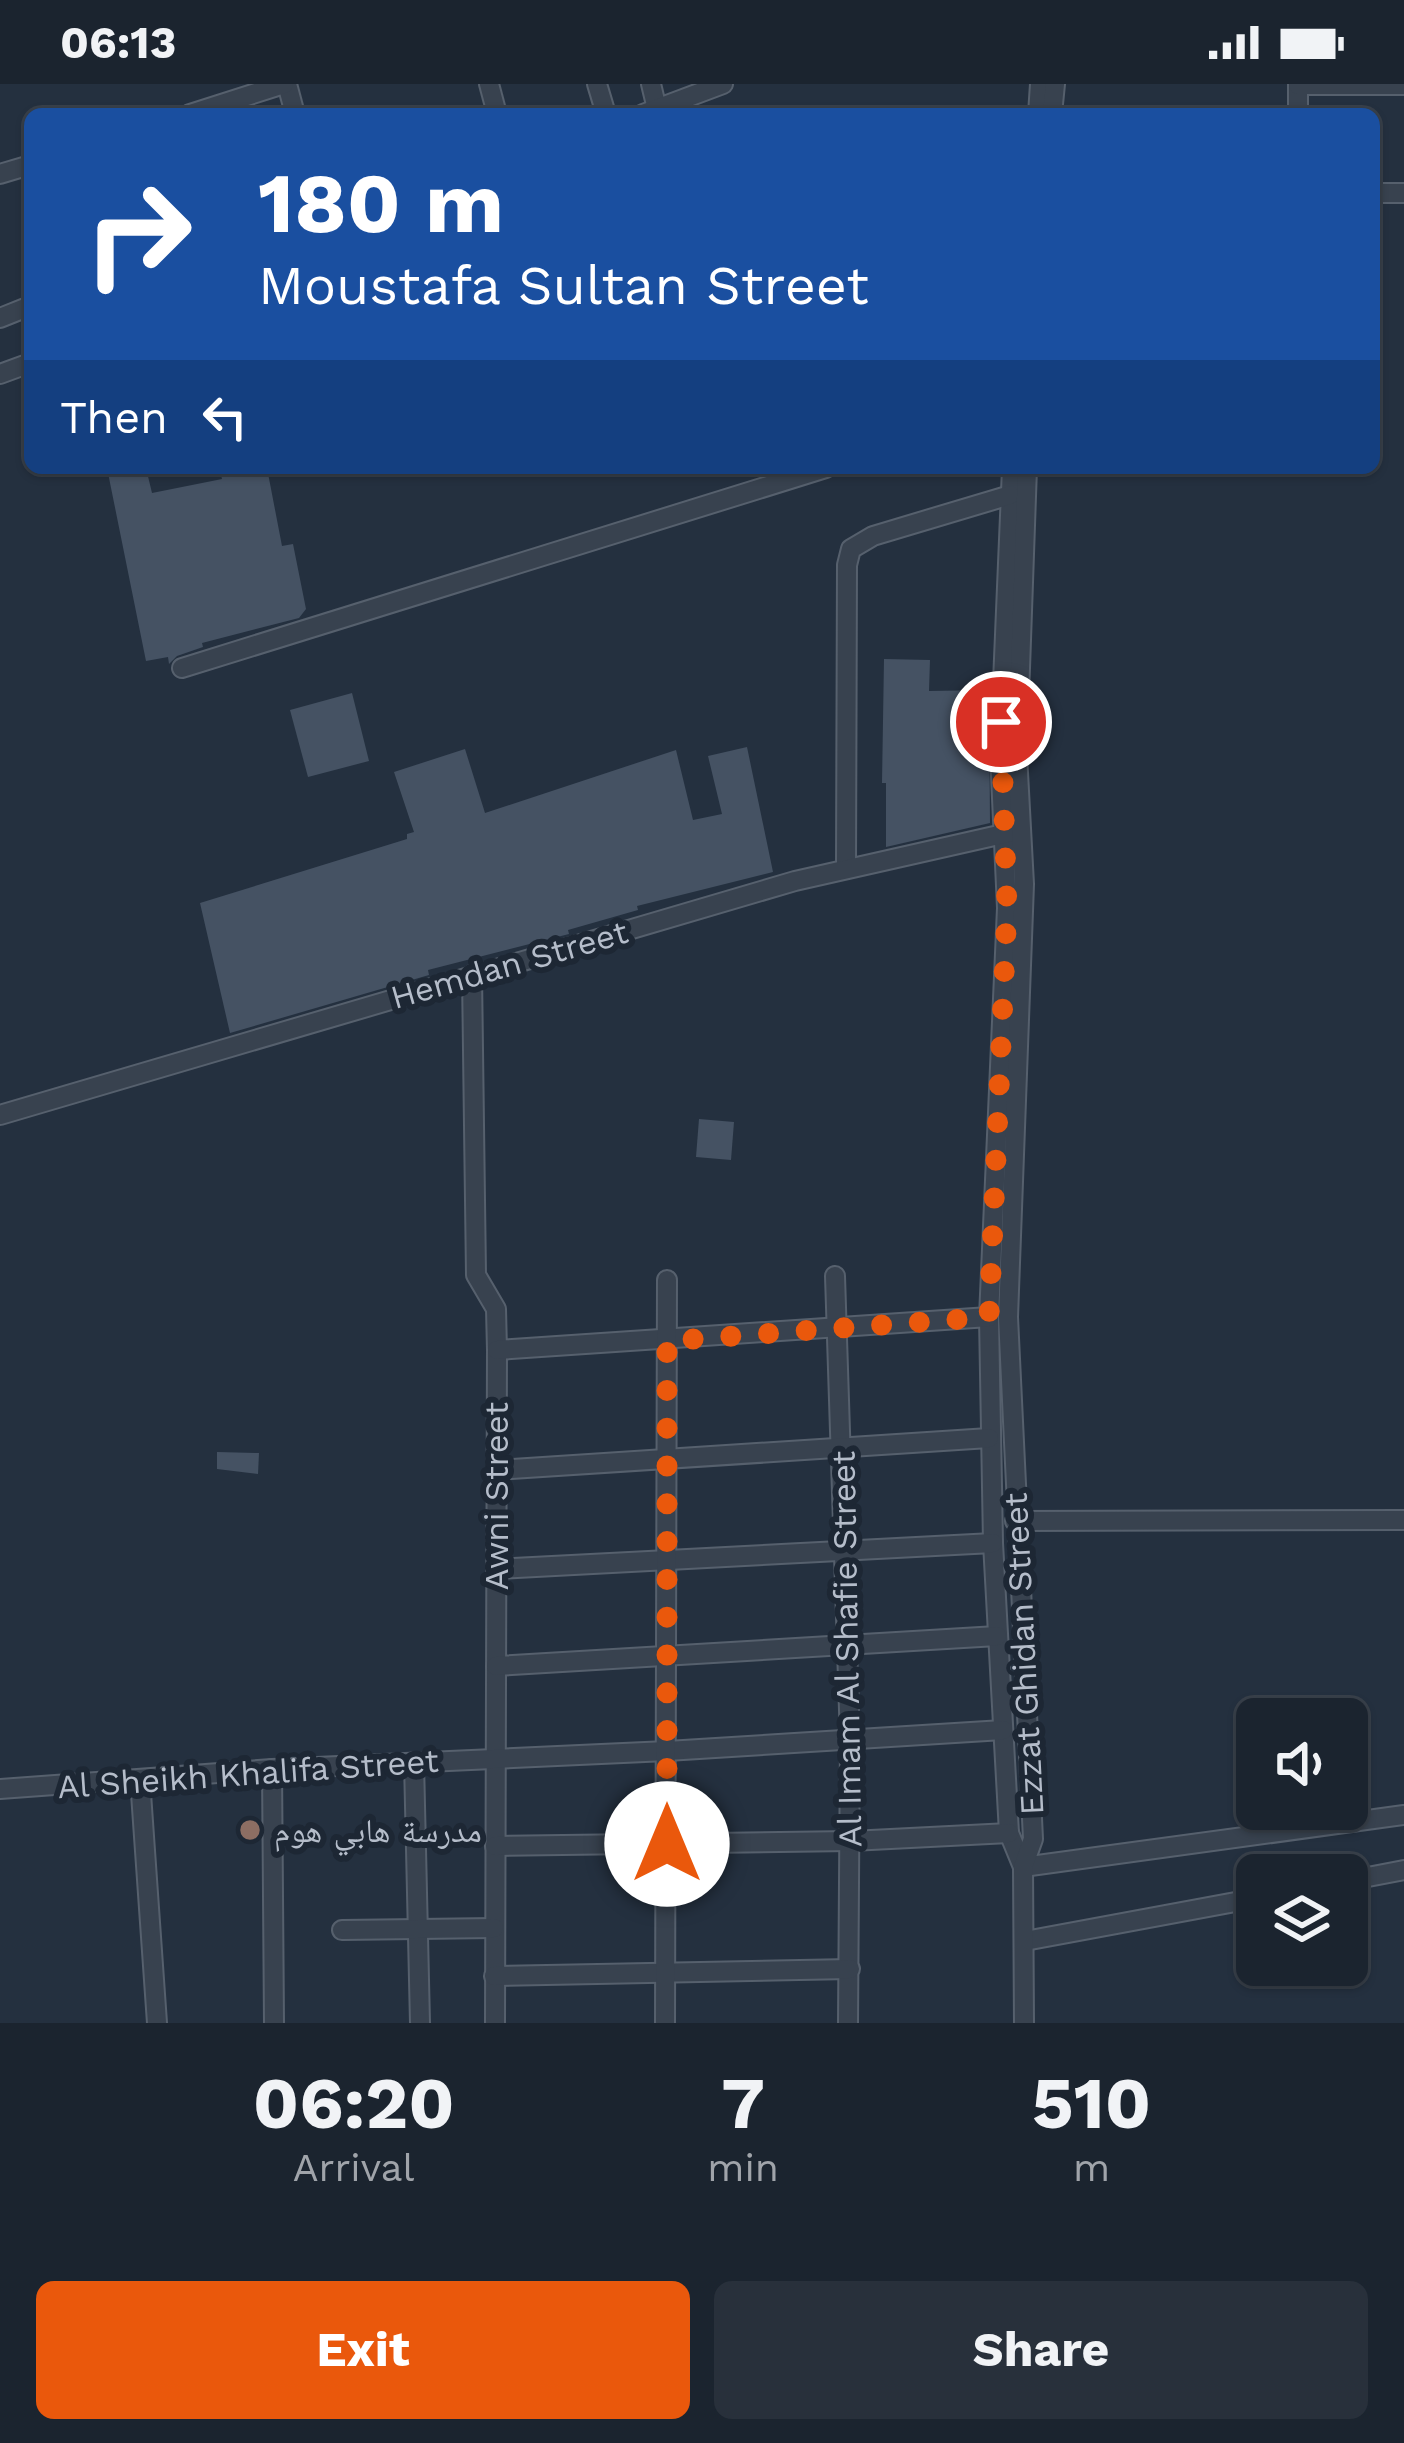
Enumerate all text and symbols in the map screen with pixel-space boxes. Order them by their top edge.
text: 06:13 [60,16,176,69]
text: 180 m [258,154,504,252]
icon: right [60,156,216,312]
text: Moustafa Sultan Street [258,254,869,317]
icon: left [192,384,258,450]
text: Then [60,391,168,444]
pin [950,671,1052,773]
icon: arrive [968,689,1034,755]
street label: Hemdan Street [386,912,632,1017]
street label: Awni Street [477,1402,516,1590]
street label: Al Imam Al Shafie Street [824,1450,869,1848]
street label: Ezzat Ghidan Street [996,1492,1051,1816]
map controls [1236,1698,1368,1986]
button: sound [1236,1698,1368,1830]
street label: Al Sheikh Khalifa Street [56,1741,440,1806]
position arrow [604,1781,730,1907]
place label: مدرسة هابي هوم [274,1811,482,1856]
marker: مدرسة هابي هوم [237,1817,263,1843]
button: layers [1236,1854,1368,1986]
text: 06:20 [253,2061,455,2145]
text: 7 [721,2061,765,2145]
text: 510 [1032,2061,1151,2145]
text: Arrival [293,2145,415,2190]
text: min [707,2145,779,2190]
text: m [1073,2145,1110,2190]
button: Exit [36,2281,690,2419]
button: Share [714,2281,1368,2419]

